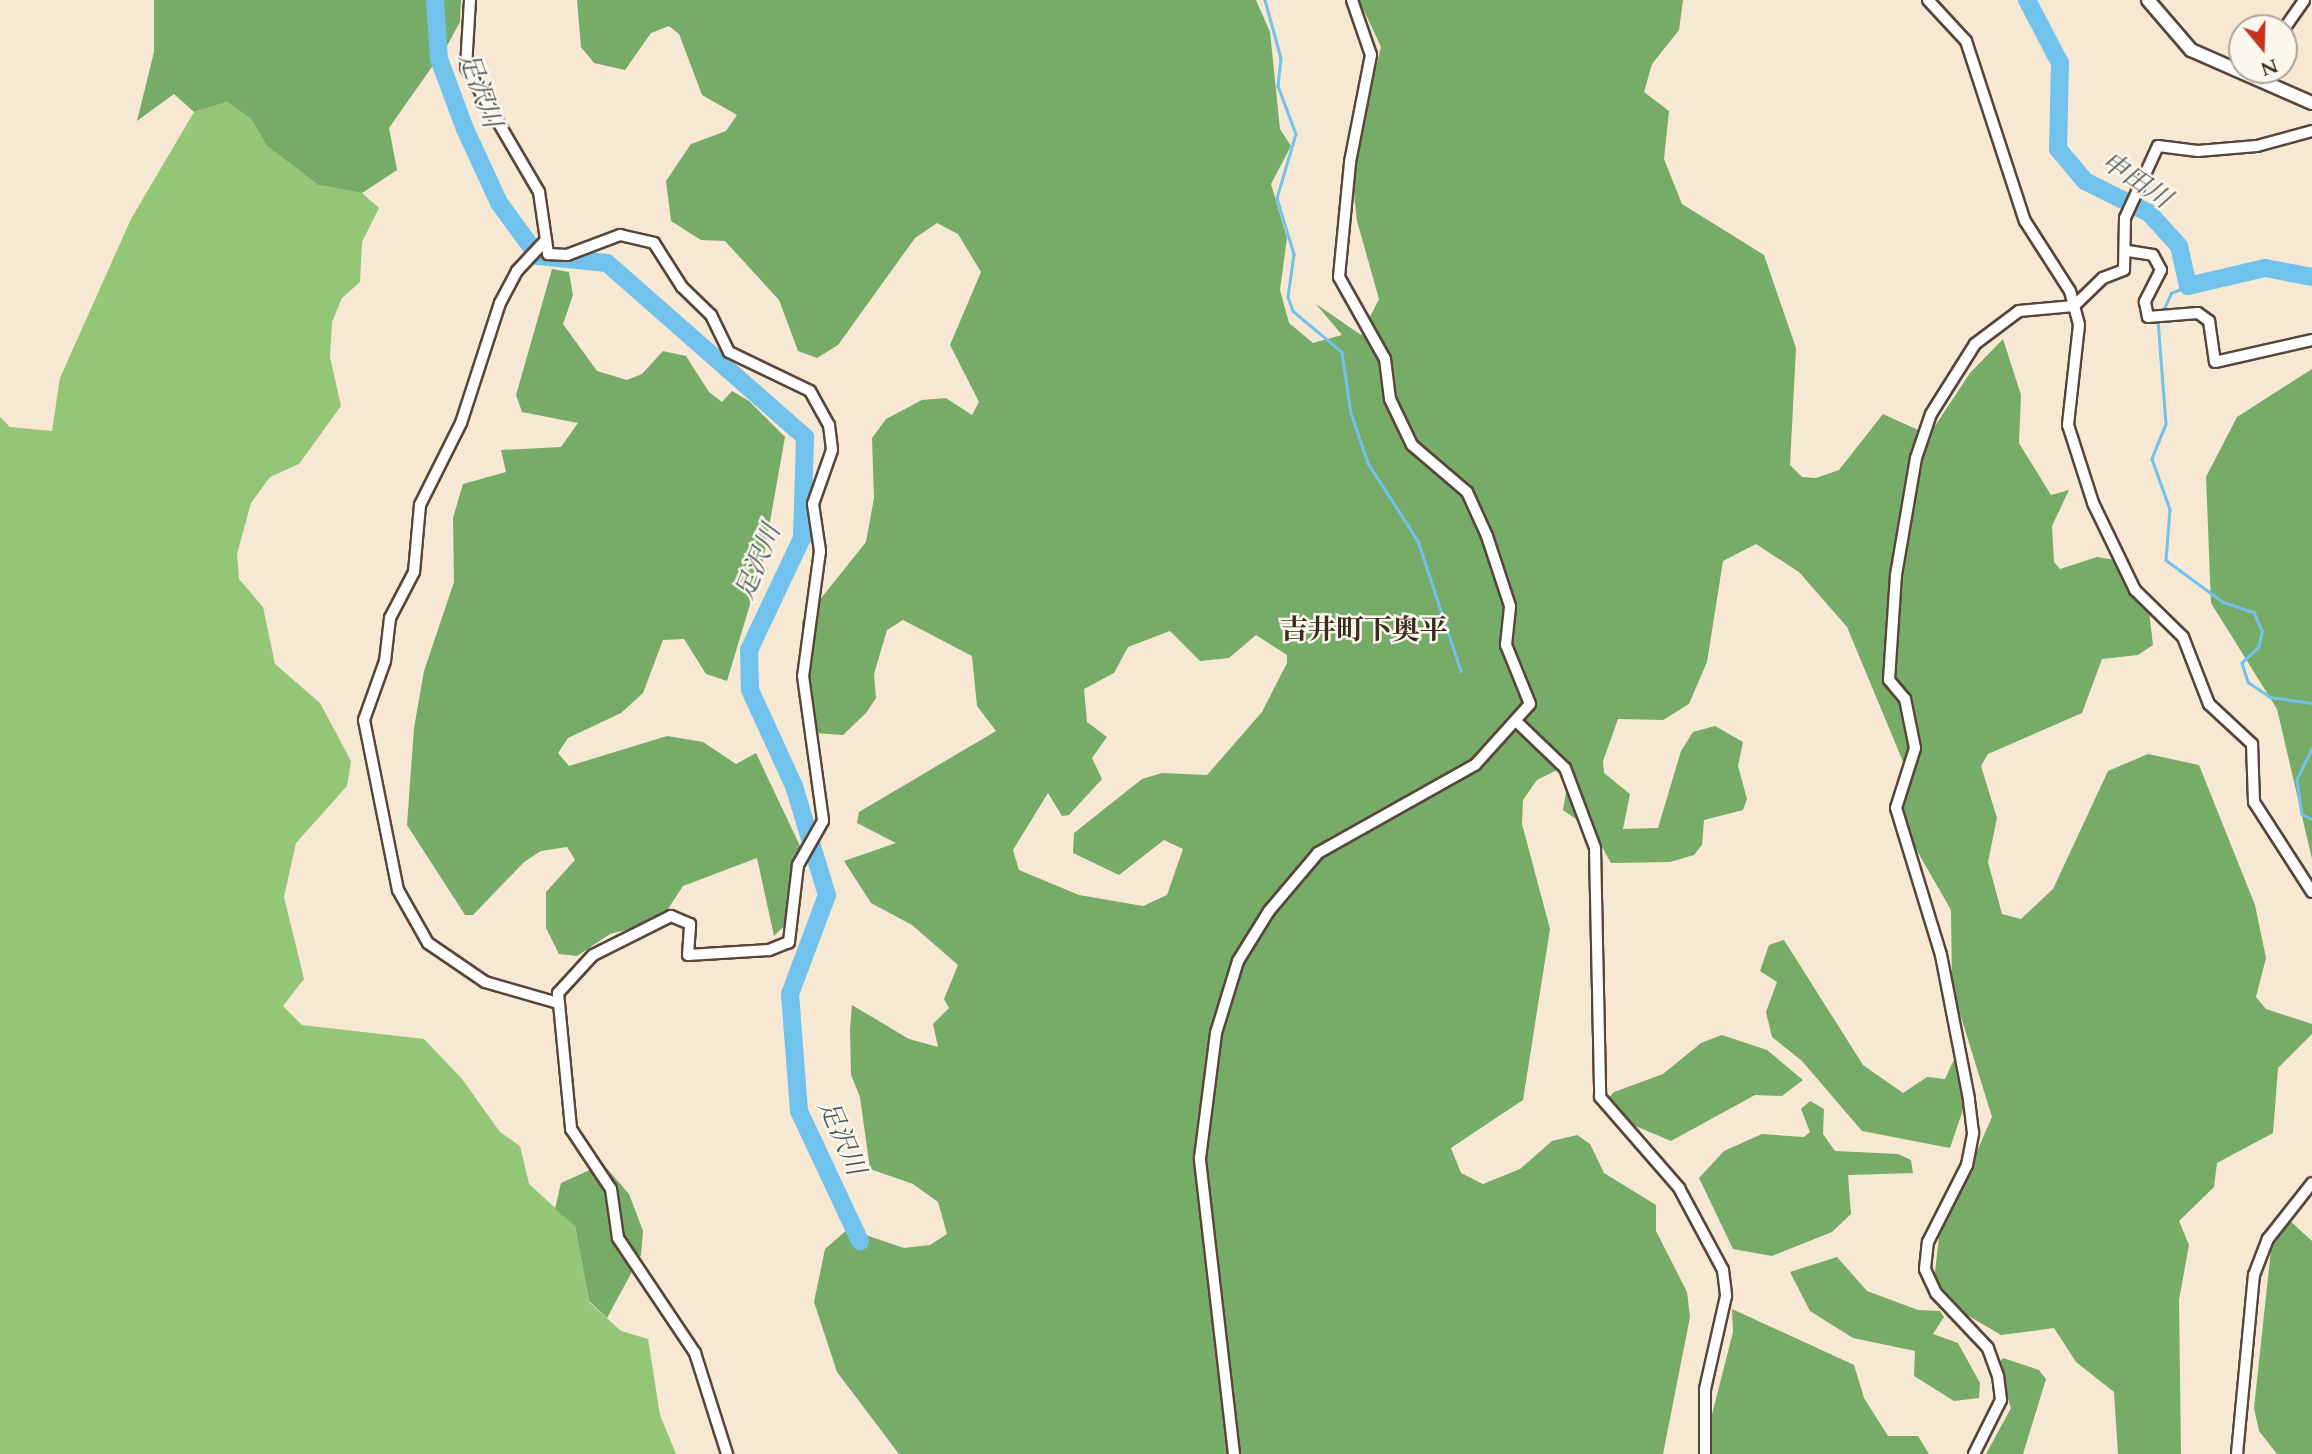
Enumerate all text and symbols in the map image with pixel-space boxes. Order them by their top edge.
north arrow [2228,14,2298,84]
water label: 足沢川 [452,48,508,132]
text: N [2257,52,2281,82]
water label: 申田川 [2095,145,2177,215]
water label: 足沢川 [729,520,787,604]
district label: 吉井町下奥平 [1280,613,1448,647]
water label: 足沢川 [812,1096,872,1180]

